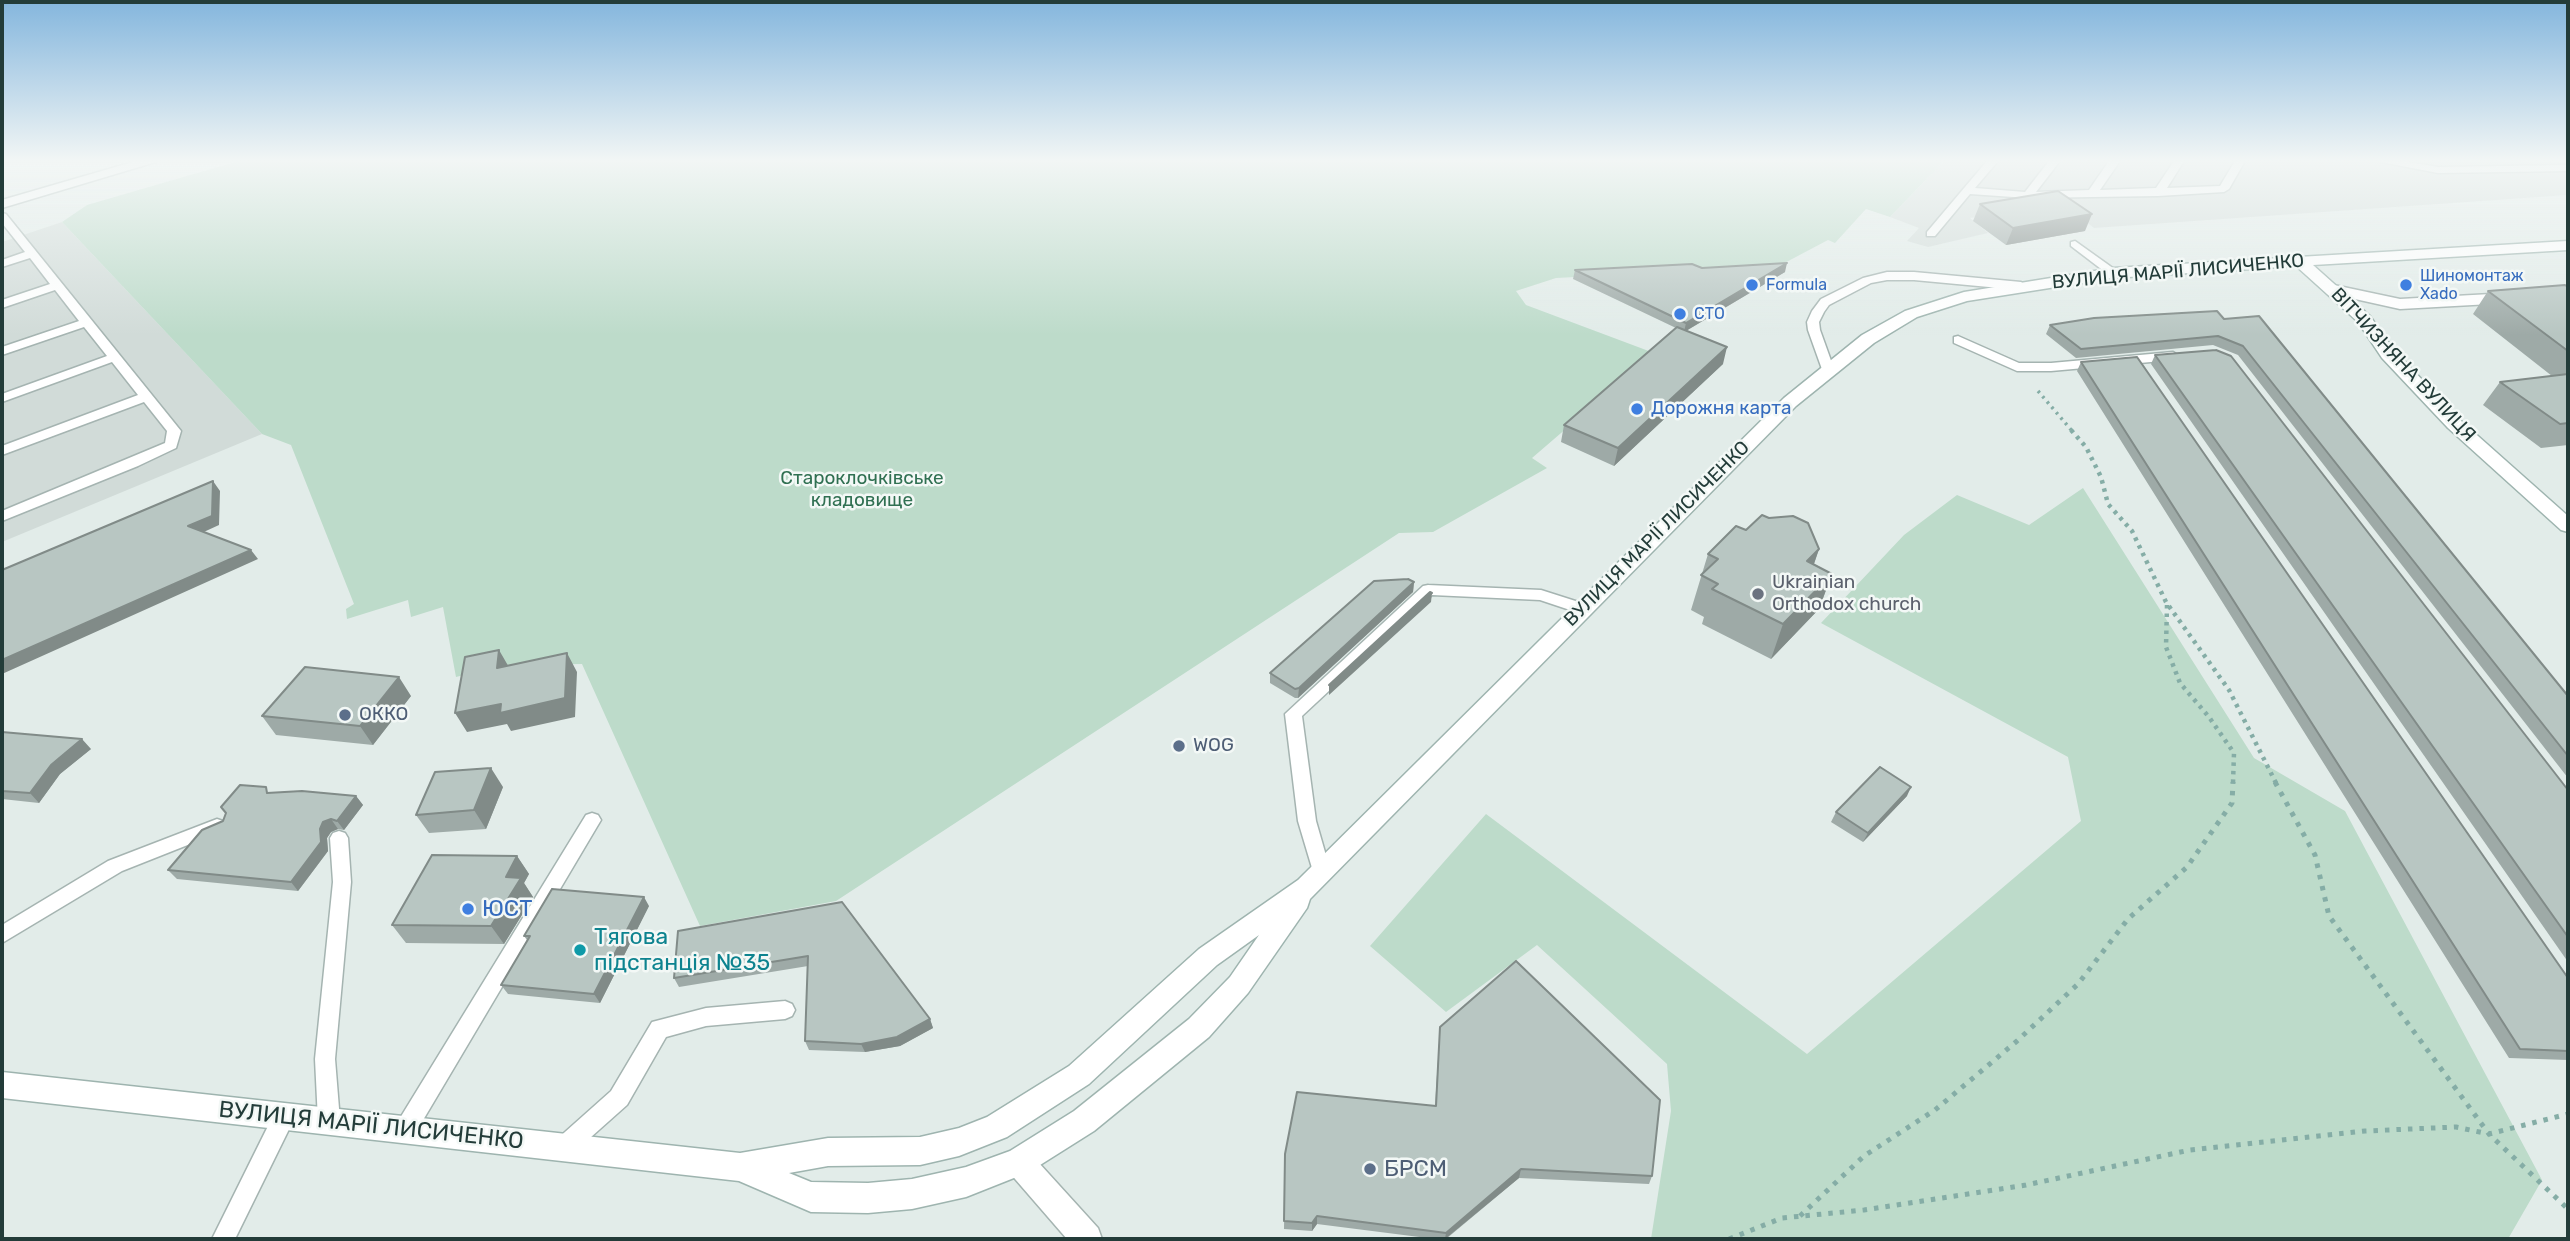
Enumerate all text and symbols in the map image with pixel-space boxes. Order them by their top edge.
street label: ВУЛИЦЯ МАРІЇ ЛИСИЧЕНКО [2051,250,2305,294]
place label: Шиномонтаж Xado [2420,266,2524,304]
place label: Formula [1766,275,1827,295]
marker: Formula [1744,277,1760,293]
marker: Шиномонтаж Xado [2398,277,2414,293]
street label: ВІТЧИЗНЯНА ВУЛИЦЯ [2326,284,2480,446]
place label: СТО [1694,304,1725,324]
marker: СТО [1672,306,1688,322]
place label: Дорожня карта [1651,398,1792,420]
marker: Дорожня карта [1629,401,1645,417]
street label: ВУЛИЦЯ МАРІЇ ЛИСИЧЕНКО [1559,436,1755,632]
park label: Староклочківське кладовище [780,468,944,512]
place label: Ukrainian Orthodox church [1772,572,1921,616]
marker: Ukrainian Orthodox church [1750,586,1766,602]
place label: ОККО [359,704,408,726]
marker: ОККО [337,707,353,723]
place label: WOG [1193,735,1234,757]
marker: WOG [1171,738,1187,754]
place label: ЮСТ [482,895,533,923]
marker: ЮСТ [460,901,476,917]
place label: Тягова пiдстанцiя №35 [594,923,770,977]
marker: Тягова пiдстанцiя №35 [572,942,588,958]
street label: ВУЛИЦЯ МАРІЇ ЛИСИЧЕНКО [217,1096,525,1156]
place label: БРСМ [1384,1155,1447,1183]
marker: БРСМ [1362,1161,1378,1177]

